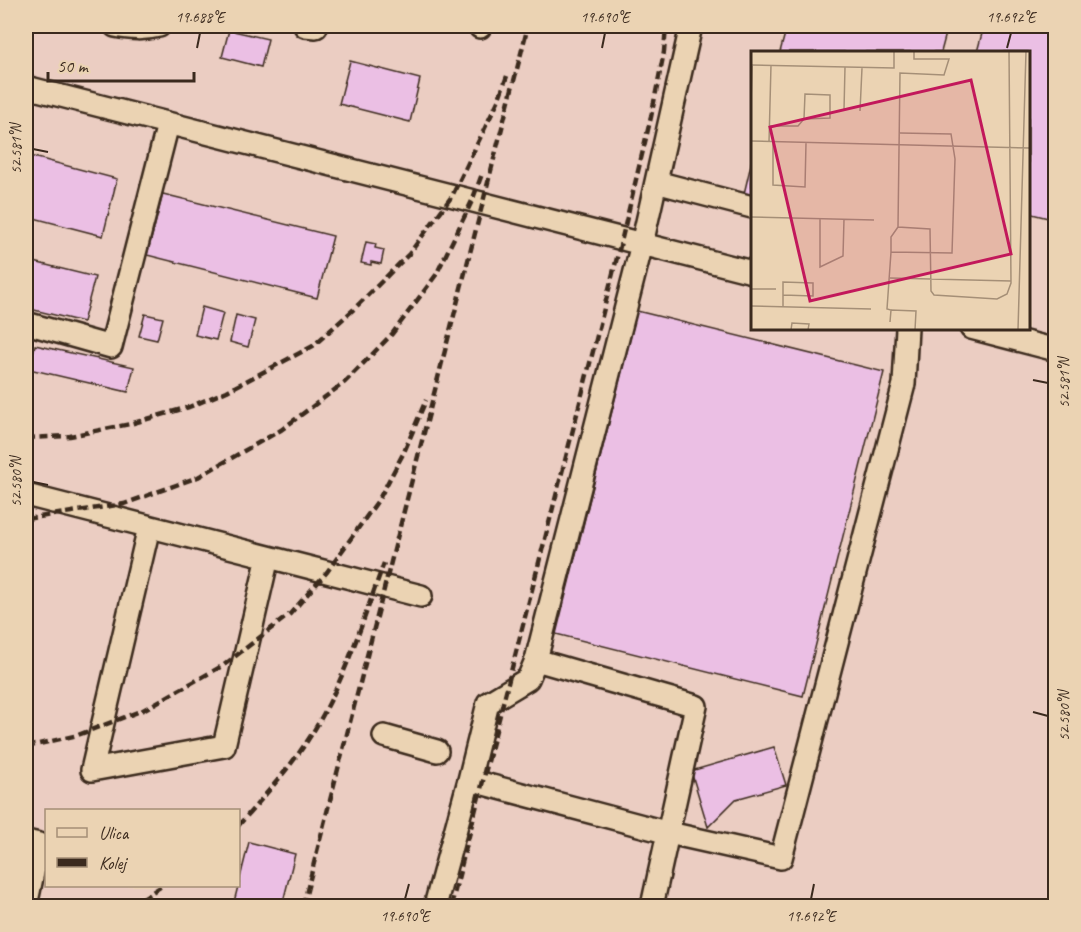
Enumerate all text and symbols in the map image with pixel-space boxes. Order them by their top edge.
text: 19.688°E [176,8,227,27]
text: 19.690°E [581,8,632,27]
text: 19.692°E [987,8,1038,27]
scale bar [48,45,194,83]
inset map [751,51,1030,330]
text: 50 m [57,55,90,77]
text: 52.581°N [7,121,26,174]
text: 52.581°N [1055,355,1074,408]
text: 52.580°N [7,454,26,507]
text: 52.580°N [1055,688,1074,741]
legend [45,809,240,887]
text: Ulica [99,822,130,844]
text: Kolej [99,852,128,874]
text: 19.690°E [381,907,432,926]
text: 19.692°E [787,907,838,926]

